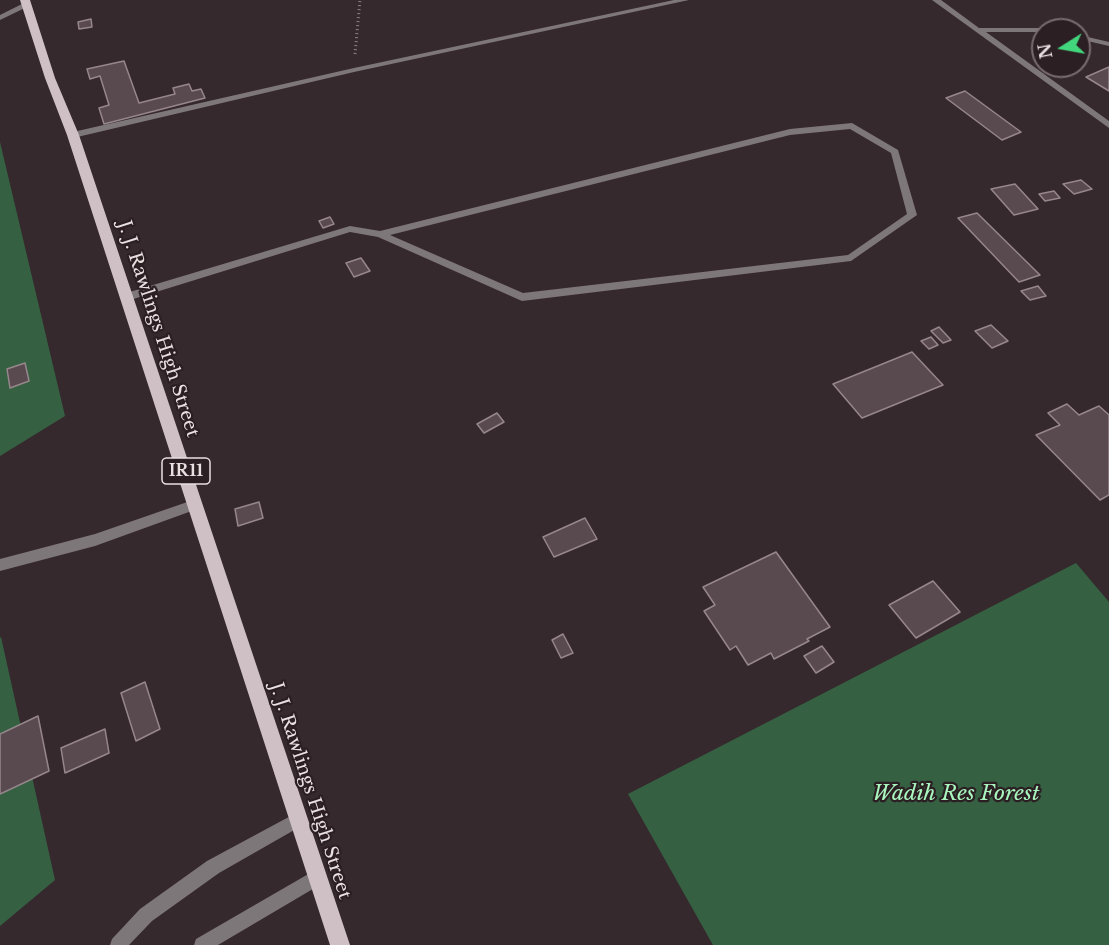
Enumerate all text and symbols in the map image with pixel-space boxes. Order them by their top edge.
north arrow [1031,18,1091,78]
text: N [1034,42,1057,60]
street label: J. J. Rawlings High Street [113,218,203,440]
road number: IR11 [162,458,210,484]
street label: J. J. Rawlings High Street [265,680,355,902]
park label: Wadih Res Forest [872,781,1040,807]

